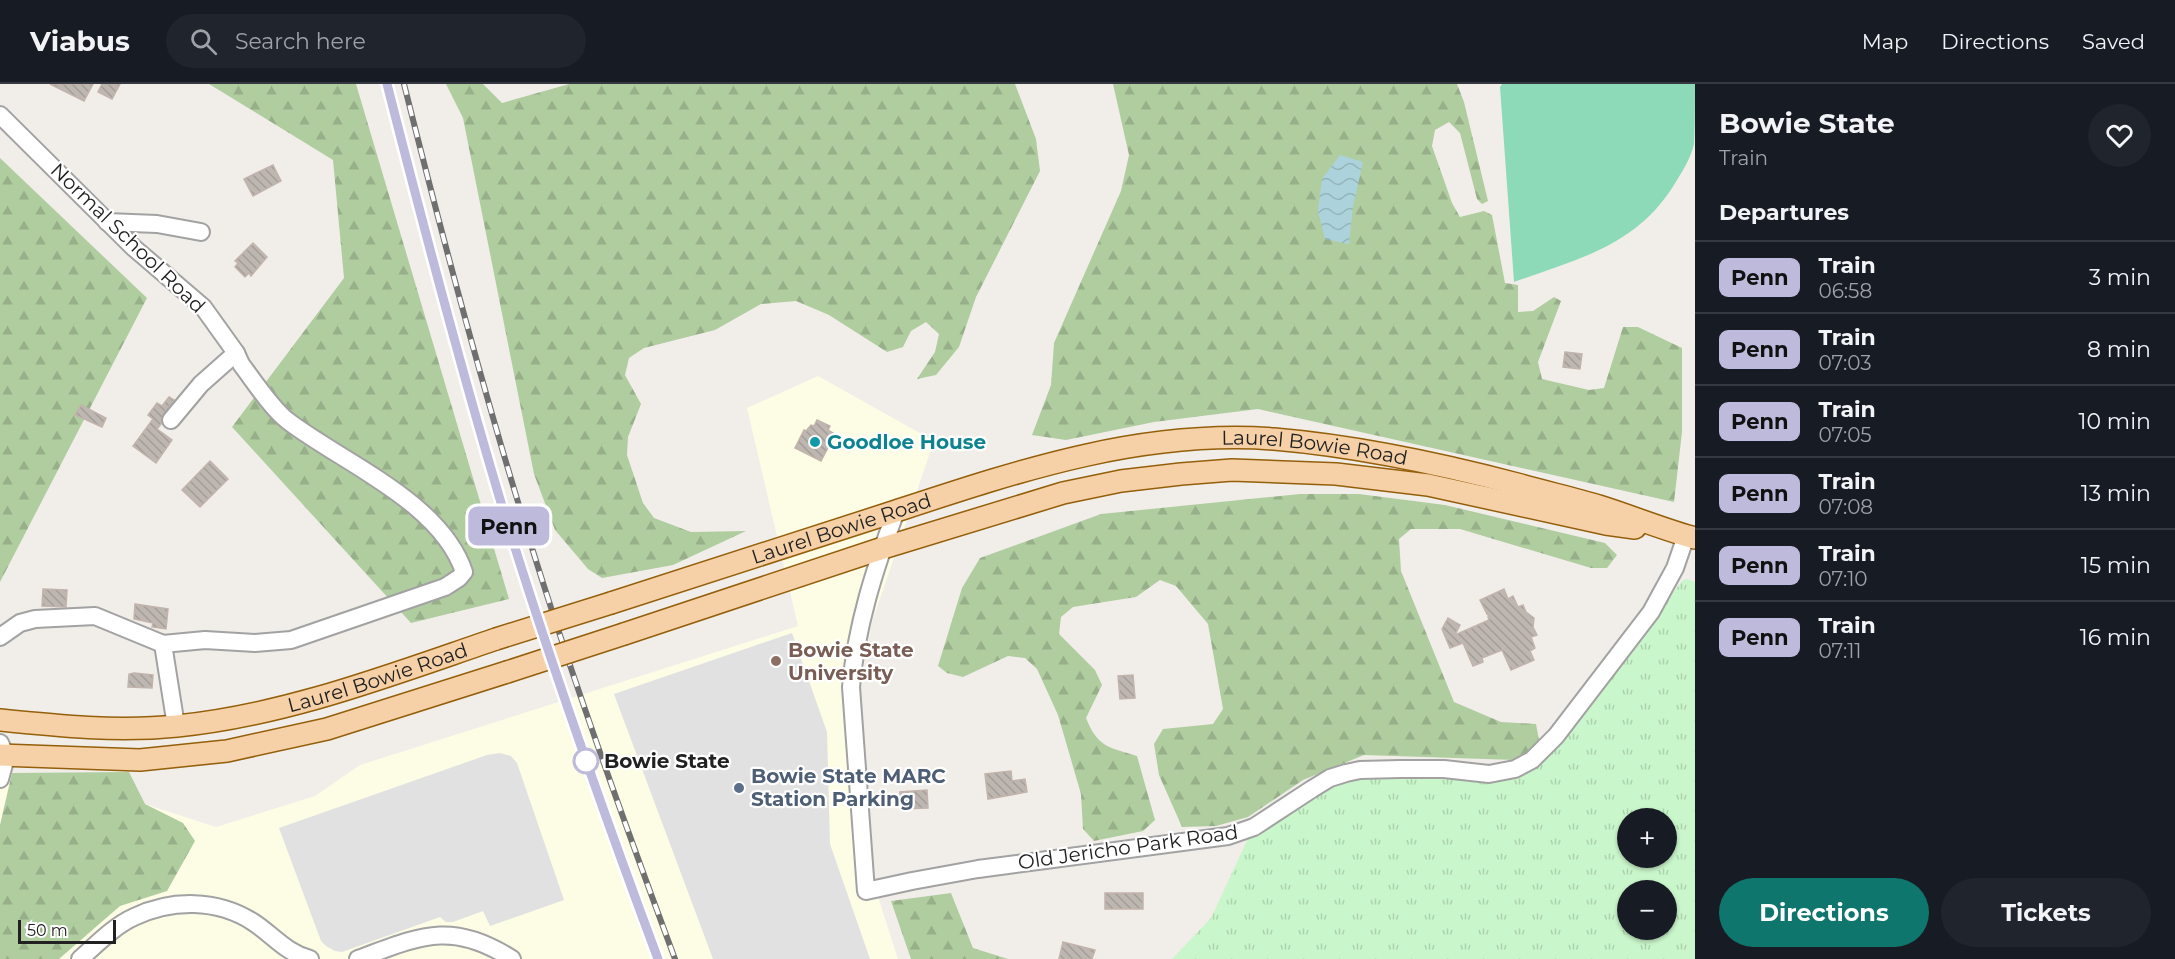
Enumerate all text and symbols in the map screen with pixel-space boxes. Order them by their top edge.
search box [166,14,586,68]
text: Viabus [30,24,130,58]
icon: search [187,25,220,58]
text: Search here [235,28,366,55]
text: Map [1862,29,1908,54]
text: Directions [1941,29,2049,54]
text: Saved [2082,29,2145,54]
button: heart [2088,104,2151,167]
text: Bowie State [1719,106,1895,140]
text: Train [1719,146,1768,170]
street label: Normal School Road [46,158,210,318]
text: Departures [1719,199,1849,226]
text: Train [1818,252,1876,279]
text: 3 min [2089,264,2151,291]
text: Penn [1731,265,1788,290]
text: 06:58 [1818,279,1872,303]
text: Train [1818,324,1876,351]
text: 8 min [2087,336,2151,363]
text: Penn [1731,337,1788,362]
text: 07:03 [1818,351,1871,375]
text: Train [1818,396,1876,423]
text: 10 min [2079,408,2151,435]
text: Penn [1731,409,1788,434]
text: 07:05 [1818,423,1872,447]
street label: Laurel Bowie Road [1221,426,1410,470]
place label: Goodloe House [827,430,986,454]
marker: Goodloe House [808,435,822,449]
text: Train [1818,468,1876,495]
text: 13 min [2081,480,2151,507]
text: Penn [1731,481,1788,506]
street label: Laurel Bowie Road [748,488,934,569]
text: 07:08 [1818,495,1873,519]
line badge: Penn [467,506,551,546]
text: Penn [480,514,538,539]
text: Train [1818,540,1876,567]
text: 15 min [2081,552,2151,579]
text: Penn [1731,553,1788,578]
text: 07:10 [1818,567,1868,591]
text: Train [1818,612,1876,639]
text: 16 min [2080,624,2151,651]
text: Penn [1731,625,1788,650]
street label: Laurel Bowie Road [285,638,471,717]
place label: Bowie State University [788,638,914,685]
text: 07:11 [1818,639,1862,663]
marker: Bowie State University [769,654,783,668]
marker: Bowie State [573,748,599,774]
place label: Bowie State [604,749,730,773]
place label: Bowie State MARC Station Parking [751,764,946,811]
marker: Bowie State MARC Station Parking [732,781,746,795]
map controls [1617,808,1677,940]
button: + [1617,808,1677,868]
street label: Old Jericho Park Road [1016,820,1240,874]
button: Directions [1719,878,1929,947]
button: Tickets [1941,878,2151,947]
button: − [1617,880,1677,940]
scale bar [18,917,116,944]
text: 50 m [27,921,68,940]

